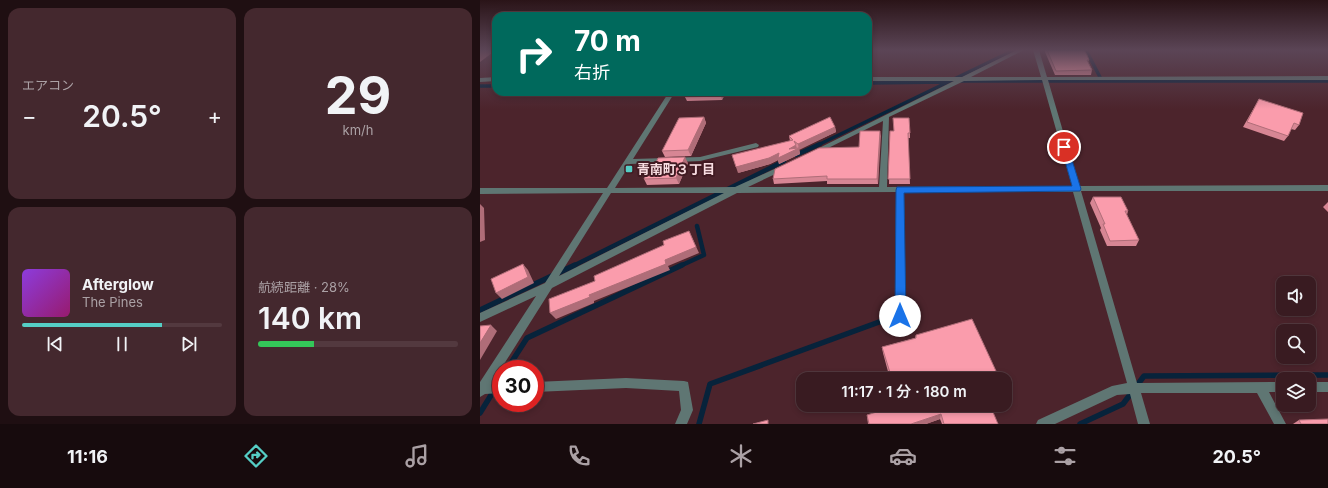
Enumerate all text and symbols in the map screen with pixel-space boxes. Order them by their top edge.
text: 70 m [574,24,641,58]
icon: right [508,28,560,80]
text: 右折 [574,62,610,83]
text: 29 [325,64,391,127]
text: エアコン [22,77,74,93]
text: 20.5° [82,98,162,134]
text: − [22,103,37,129]
text: + [207,103,222,129]
text: km/h [343,122,373,138]
pin [1047,130,1081,164]
icon: arrive [1053,136,1075,158]
place label: 青南町３丁目 [637,161,715,177]
marker: 青南町３丁目 [624,164,634,174]
text: Afterglow [82,275,154,294]
map controls [1276,276,1316,412]
button: sound [1276,276,1316,316]
text: 航続距離 · 28% [258,279,350,295]
text: The Pines [82,294,143,310]
position arrow [879,295,921,337]
text: 140 km [258,300,362,336]
button: search [1276,324,1316,364]
icon: previous [44,333,66,355]
icon: pause [111,333,133,355]
icon: next [178,333,200,355]
speed limit sign: 30 [492,360,544,412]
button: layers [1276,372,1316,412]
text: 11:17 · 1 分 · 180 m [841,382,967,401]
icon: directions [242,442,270,470]
icon: music [403,442,431,470]
icon: phone [565,442,593,470]
icon: climate [727,442,755,470]
icon: car [889,442,917,470]
icon: filters [1051,442,1079,470]
text: 11:16 [67,446,108,467]
text: 20.5° [1212,446,1261,467]

